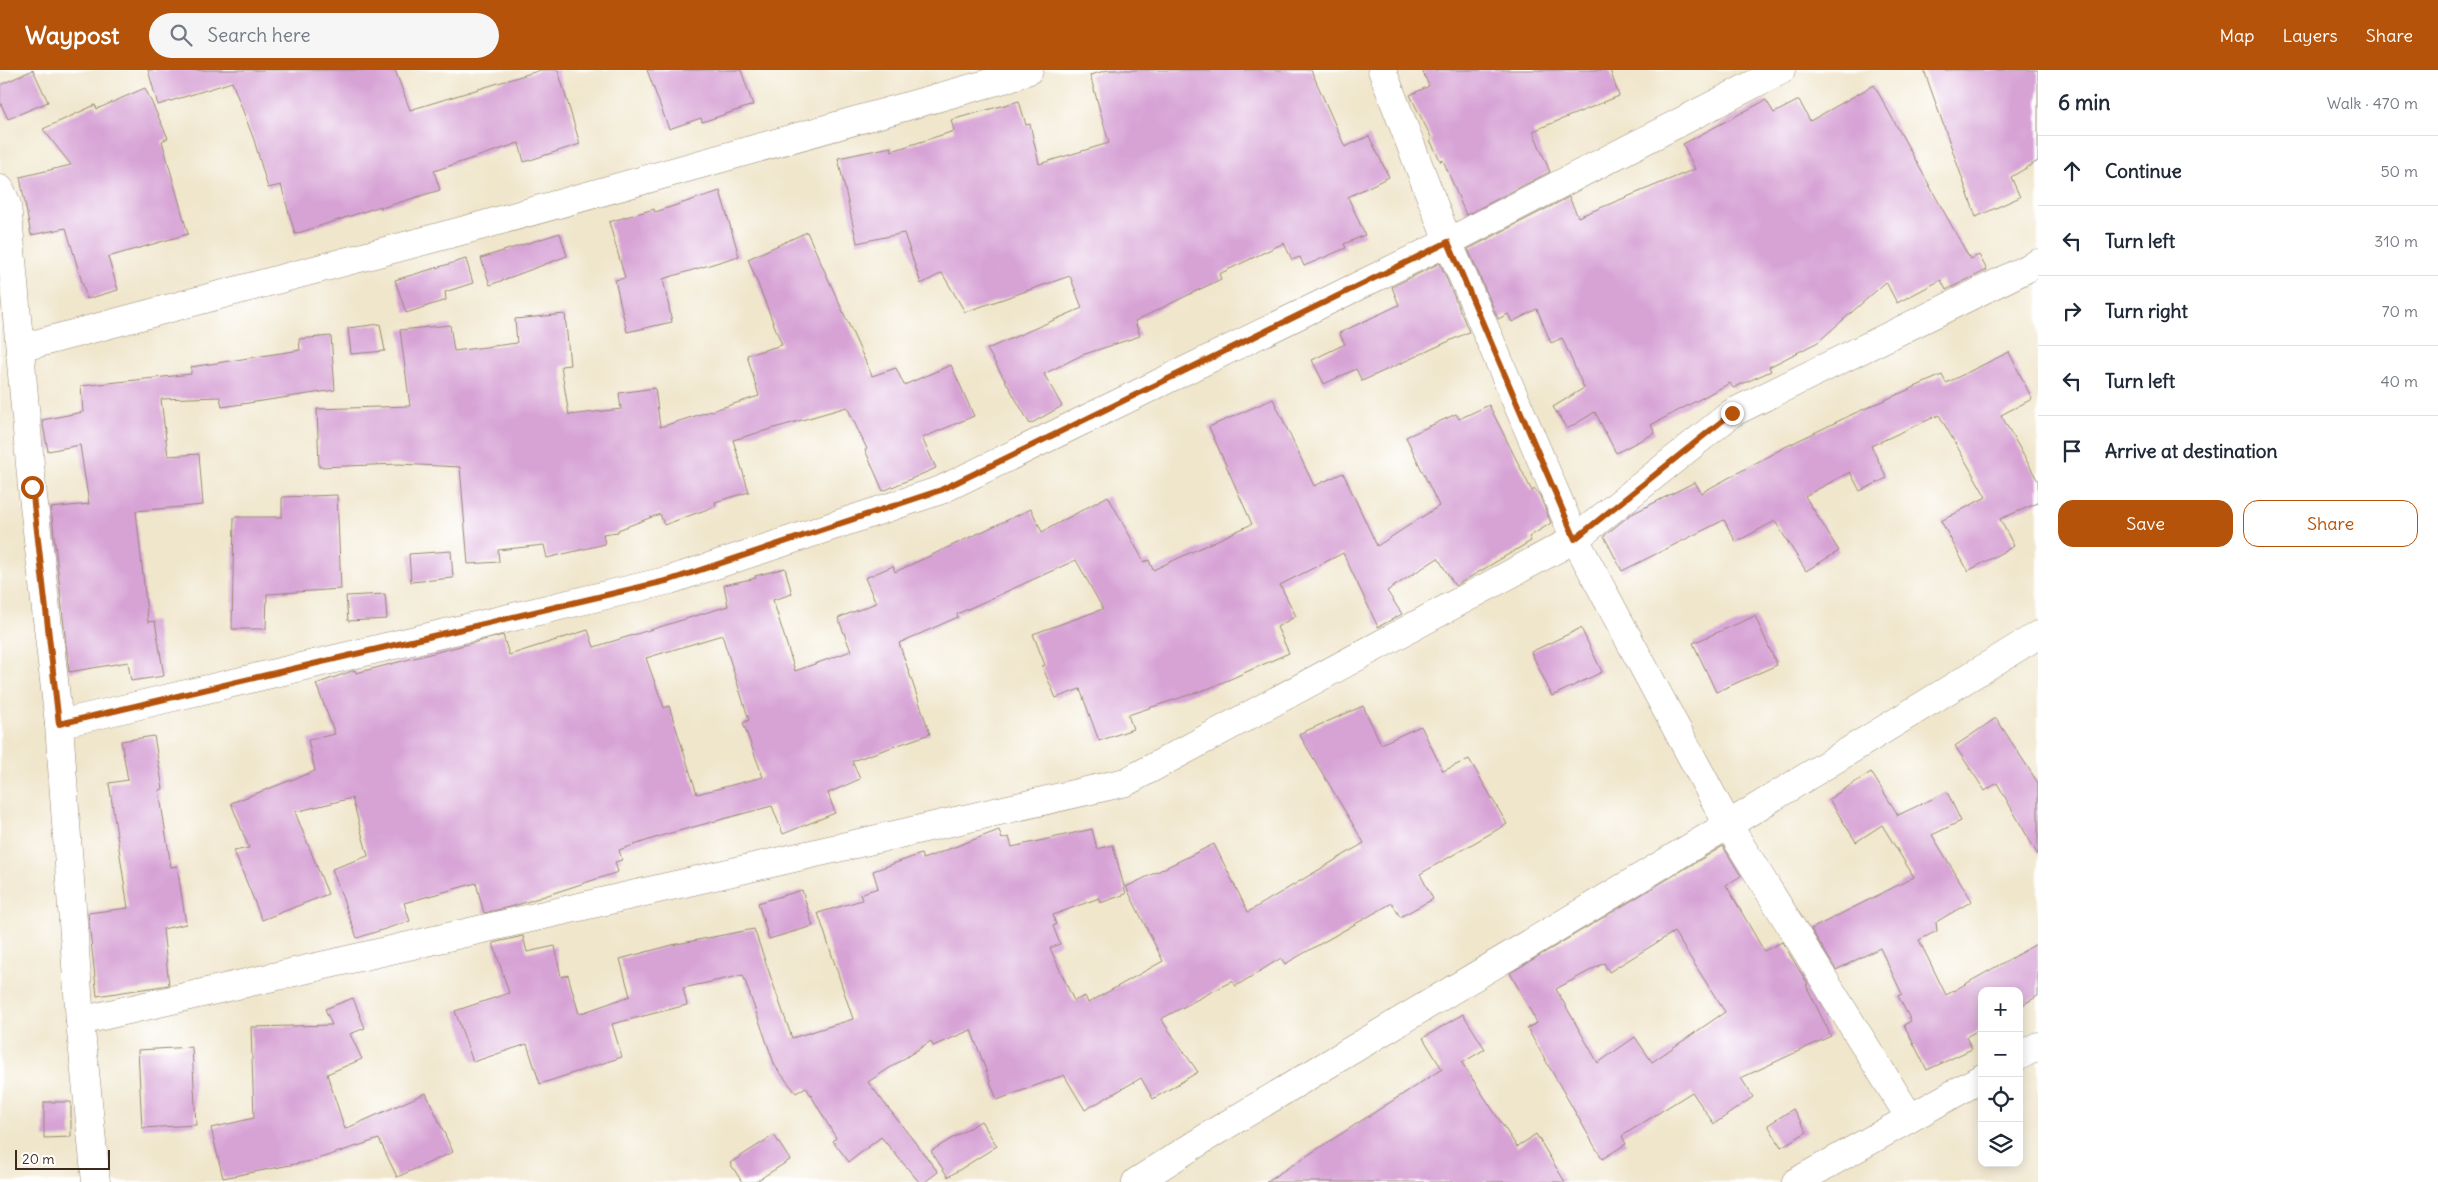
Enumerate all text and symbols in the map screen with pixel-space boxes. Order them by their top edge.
search box [149,13,499,58]
text: Waypost [25,20,119,50]
icon: search [167,21,195,49]
text: Search here [207,23,310,47]
text: Map [2219,24,2254,47]
text: Layers [2282,24,2338,47]
text: Share [2366,24,2413,47]
text: 6 min [2058,89,2110,116]
text: Walk · 470 m [2327,93,2418,113]
icon: ahead [2058,157,2086,185]
text: Continue [2105,159,2182,183]
text: 50 m [2380,161,2418,181]
icon: left [2058,227,2086,255]
text: Turn left [2105,229,2175,253]
text: 310 m [2374,231,2418,251]
icon: right [2058,297,2086,325]
text: Turn right [2105,299,2188,323]
text: 70 m [2382,301,2418,321]
icon: left [2058,367,2086,395]
text: Turn left [2105,369,2175,393]
text: 40 m [2380,371,2418,391]
route end [1721,402,1744,425]
icon: arrive [2058,437,2086,465]
text: Arrive at destination [2105,439,2278,463]
route start [21,476,44,499]
button: Save [2058,500,2233,547]
button: Share [2243,500,2418,547]
map controls [1978,987,2023,1167]
button: + [1978,987,2023,1032]
button: − [1978,1032,2023,1077]
button: locate [1978,1077,2023,1122]
button: layers [1978,1122,2023,1167]
scale bar [15,1147,110,1170]
text: 20 m [22,1150,55,1168]

